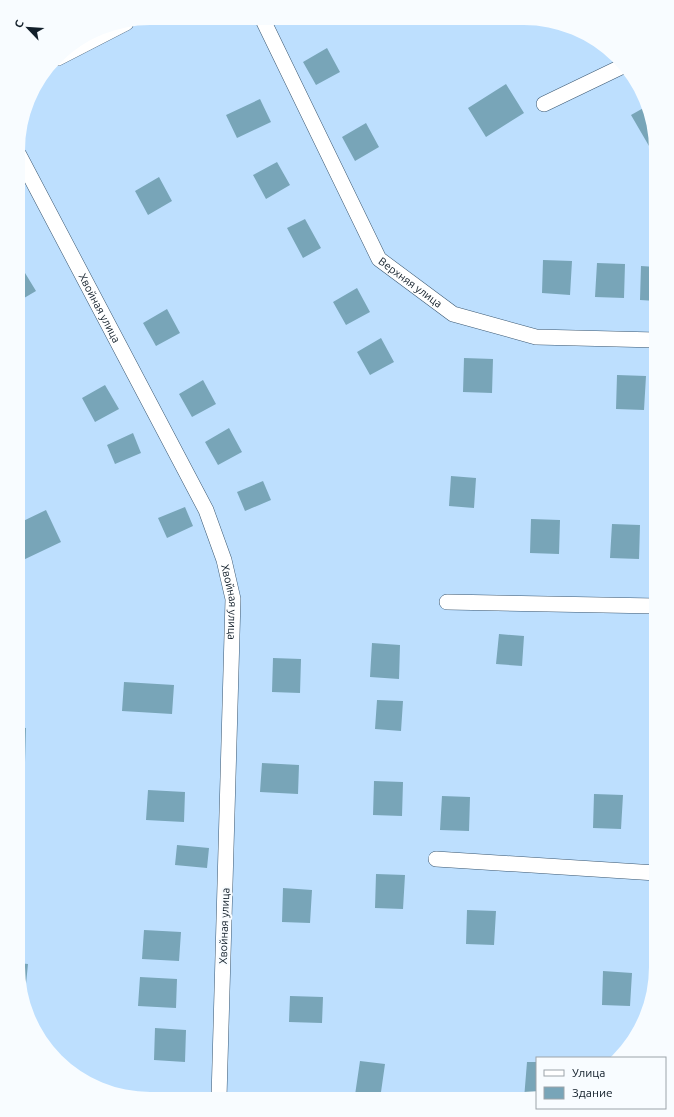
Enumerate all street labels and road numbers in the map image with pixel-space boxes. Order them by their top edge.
street label: Верхняя улица [376,255,444,310]
street label: Хвойная улица [76,271,123,345]
street label: Хвойная улица [219,563,239,640]
street label: Хвойная улица [217,888,231,964]

